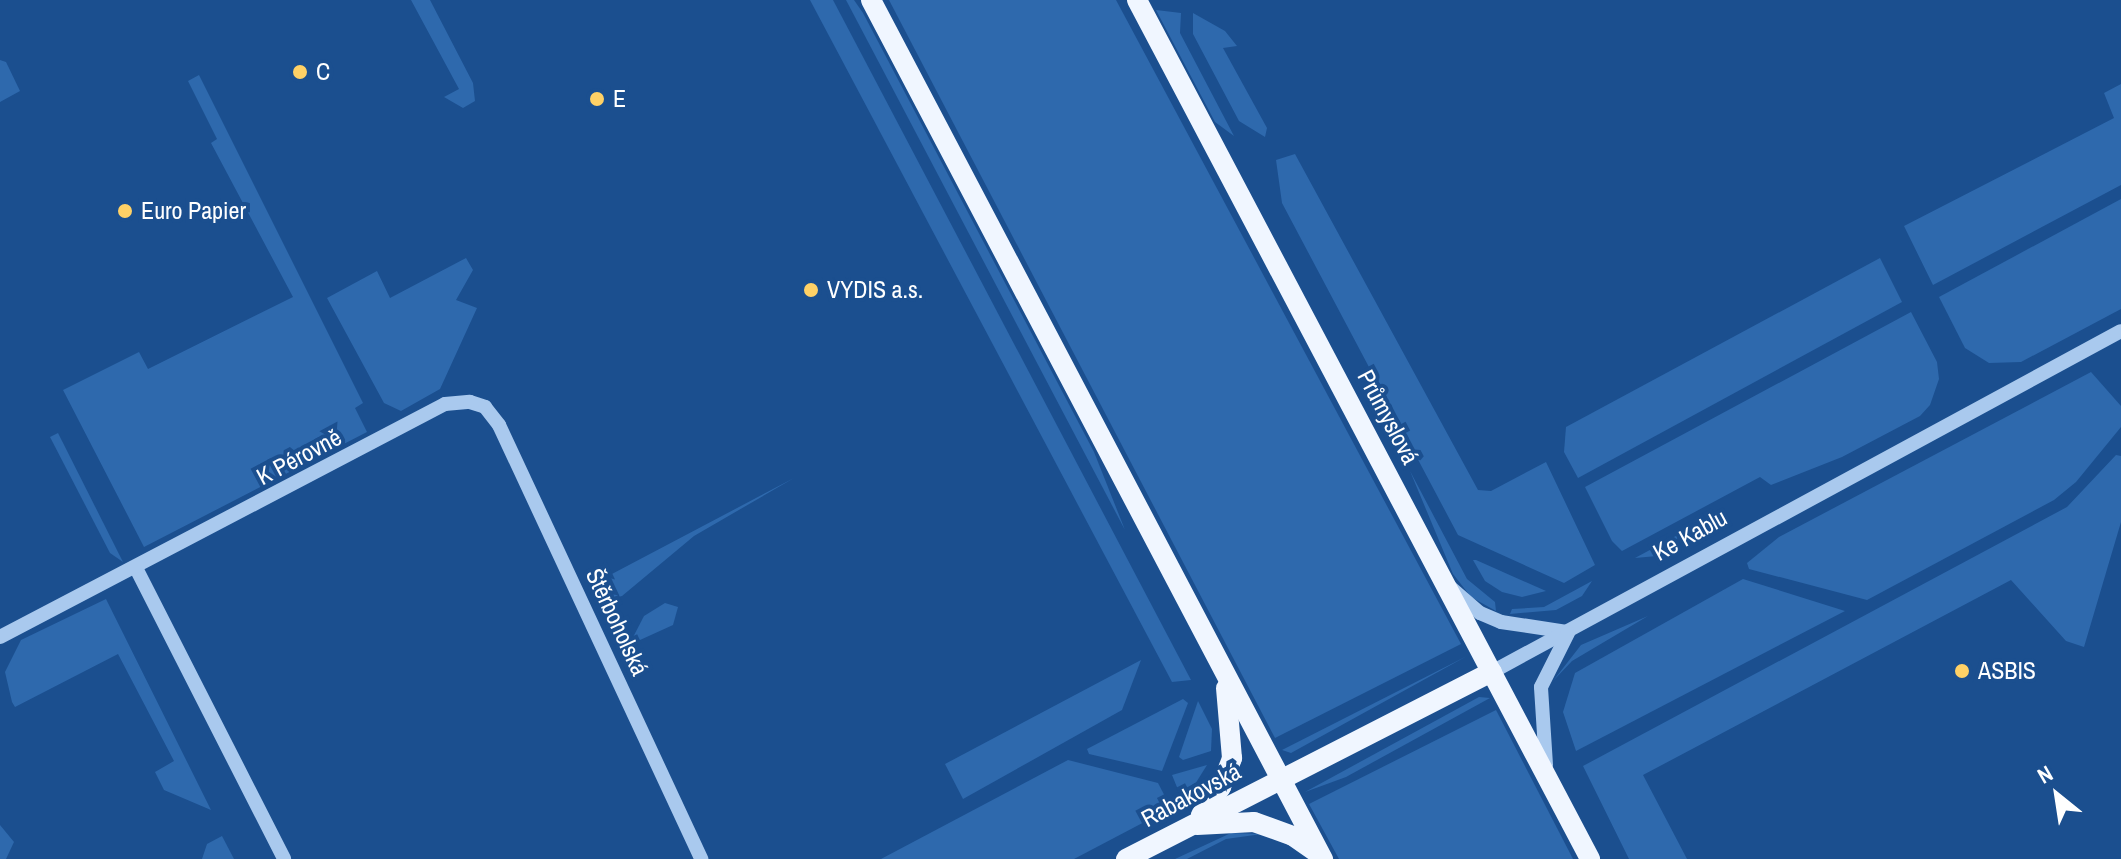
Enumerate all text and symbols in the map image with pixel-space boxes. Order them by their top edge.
place label: C [316,58,330,86]
marker: C [291,63,309,81]
place label: E [613,85,626,113]
marker: E [588,90,606,108]
place label: Euro Papier [141,197,246,225]
marker: Euro Papier [116,202,134,220]
place label: VYDIS a.s. [827,276,923,304]
marker: VYDIS a.s. [802,281,820,299]
street label: Průmyslová [1351,365,1425,469]
street label: K Pérovně [252,423,346,491]
street label: Ke Kablu [1648,503,1732,567]
street label: Štěrboholská [580,564,654,680]
place label: ASBIS [1978,657,2036,685]
marker: ASBIS [1953,662,1971,680]
north arrow [2017,755,2097,835]
street label: Rabakovská [1136,757,1246,833]
text: N [2032,758,2058,790]

